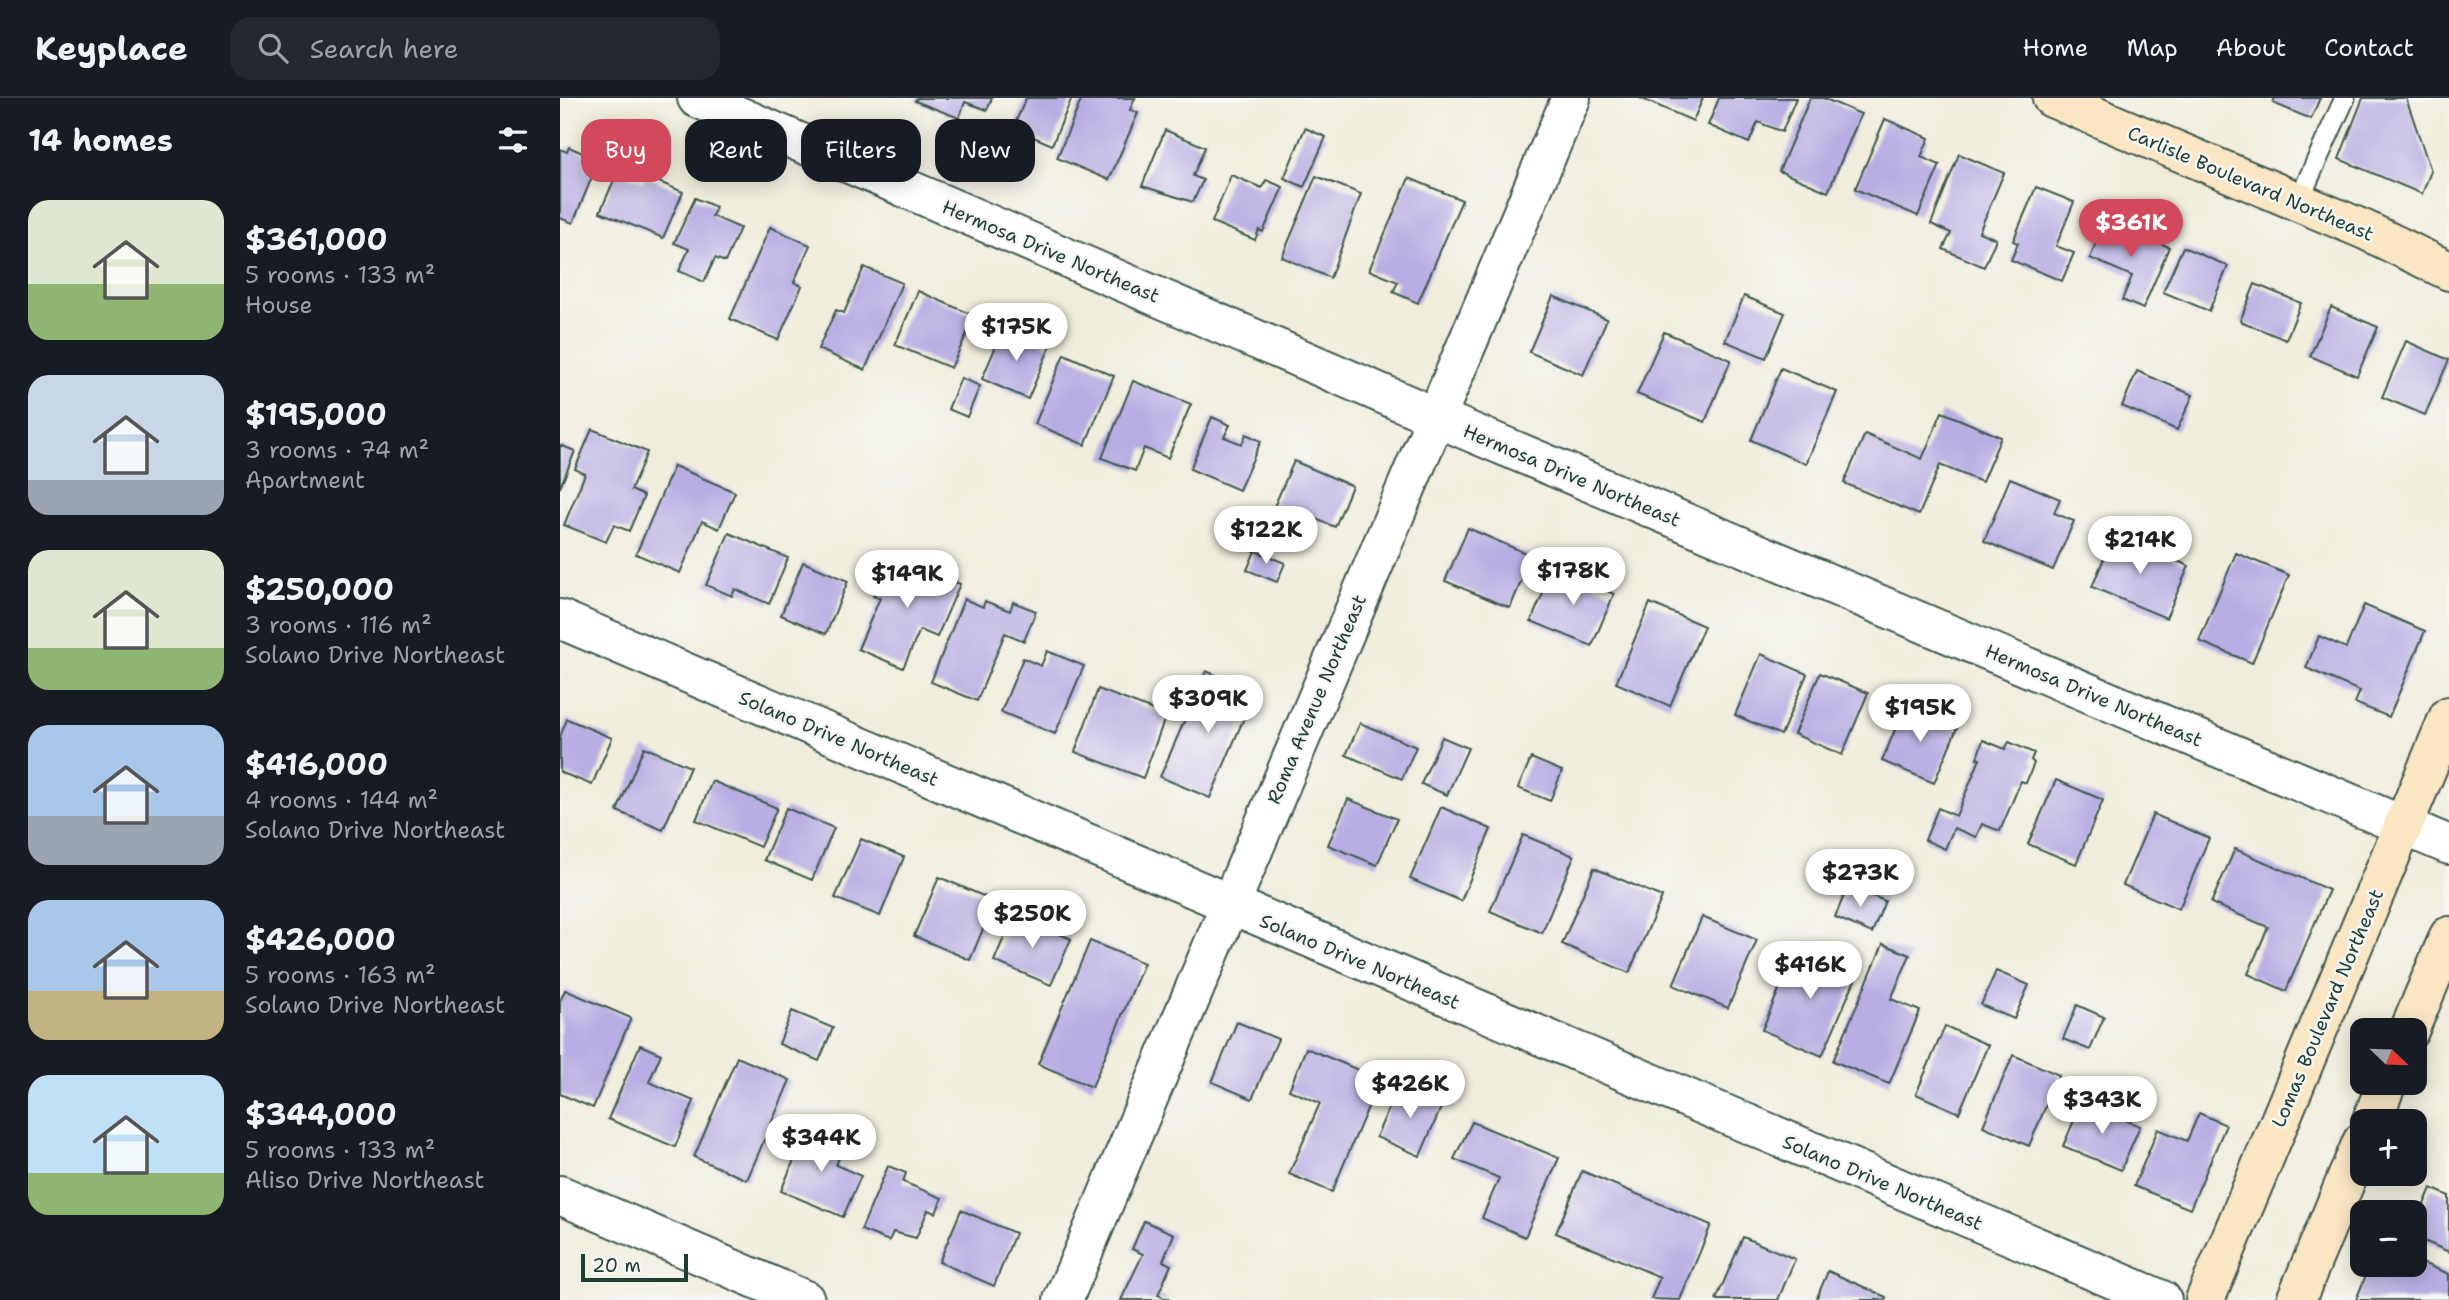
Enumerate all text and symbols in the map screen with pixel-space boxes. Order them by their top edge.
search box [230,17,720,80]
text: Keyplace [35,26,188,71]
icon: search [254,29,292,67]
text: Search here [310,31,458,66]
text: Home [2022,32,2088,64]
text: Map [2126,32,2178,64]
text: About [2216,32,2286,64]
text: Contact [2324,32,2414,64]
chip: Buy [581,119,671,182]
chip: Rent [685,119,787,182]
chip: Filters [801,119,921,182]
chip: New [935,119,1035,182]
text: 14 homes [28,120,173,161]
street label: Carlisle Boulevard Northeast [2124,120,2378,247]
icon: filters [494,121,532,159]
street label: Hermosa Drive Northeast [938,194,1163,309]
pin: $361K [2082,200,2180,259]
text: $361K [2095,207,2167,237]
text: $361,000 [245,219,388,260]
icon: home [84,228,168,312]
text: 5 rooms · 133 m² [245,260,435,290]
text: House [245,290,313,320]
pin: $175K [967,303,1065,363]
text: $175K [981,311,1051,341]
text: $195,000 [245,394,387,435]
icon: home [84,403,168,487]
street label: Hermosa Drive Northeast [1459,418,1684,533]
text: 3 rooms · 74 m² [245,435,429,465]
text: Apartment [245,465,365,495]
pin: $122K [1217,506,1315,566]
text: $122K [1230,514,1302,544]
pin: $214K [2091,517,2189,576]
text: $214K [2104,524,2176,554]
pin: $178K [1524,547,1622,607]
pin: $149K [858,550,956,610]
text: $178K [1537,555,1609,585]
text: $149K [871,558,943,588]
text: $250,000 [245,569,394,610]
icon: home [84,578,168,662]
street label: Roma Avenue Northeast [1261,591,1372,808]
text: 3 rooms · 116 m² [245,610,432,640]
street label: Hermosa Drive Northeast [1981,638,2206,753]
text: Solano Drive Northeast [245,640,505,670]
pin: $309K [1159,676,1257,735]
text: $309K [1168,683,1248,713]
pin: $195K [1871,684,1969,744]
street label: Solano Drive Northeast [735,685,943,792]
text: $195K [1884,692,1956,722]
text: $416,000 [245,744,388,785]
icon: home [84,753,168,837]
text: 4 rooms · 144 m² [245,785,438,815]
text: Solano Drive Northeast [245,815,505,845]
pin: $273K [1811,850,1909,909]
text: $273K [1821,857,1899,887]
street label: Lomas Boulevard Northeast [2266,885,2389,1131]
pin: $250K [983,890,1081,950]
text: $250K [993,898,1071,928]
street label: Solano Drive Northeast [1256,908,1464,1015]
text: $426,000 [245,919,396,960]
icon: home [84,928,168,1012]
pin: $416K [1761,942,1859,1001]
text: $416K [1774,949,1846,979]
text: 5 rooms · 163 m² [245,960,436,990]
text: Solano Drive Northeast [245,990,505,1020]
north arrow [2350,1018,2427,1096]
map controls [2350,1018,2427,1277]
pin: $426K [1361,1060,1459,1120]
text: $426K [1371,1068,1449,1098]
pin: $343K [2053,1076,2151,1136]
text: $343K [2063,1084,2141,1114]
text: $344,000 [245,1094,397,1135]
icon: home [84,1103,168,1187]
button: + [2350,1109,2427,1186]
pin: $344K [772,1114,870,1174]
text: $344K [781,1122,861,1152]
street label: Solano Drive Northeast [1779,1129,1987,1236]
text: 5 rooms · 133 m² [245,1135,435,1165]
text: Aliso Drive Northeast [245,1165,484,1195]
button: − [2350,1200,2427,1277]
scale bar [581,1251,688,1283]
text: 20 m [592,1253,641,1278]

